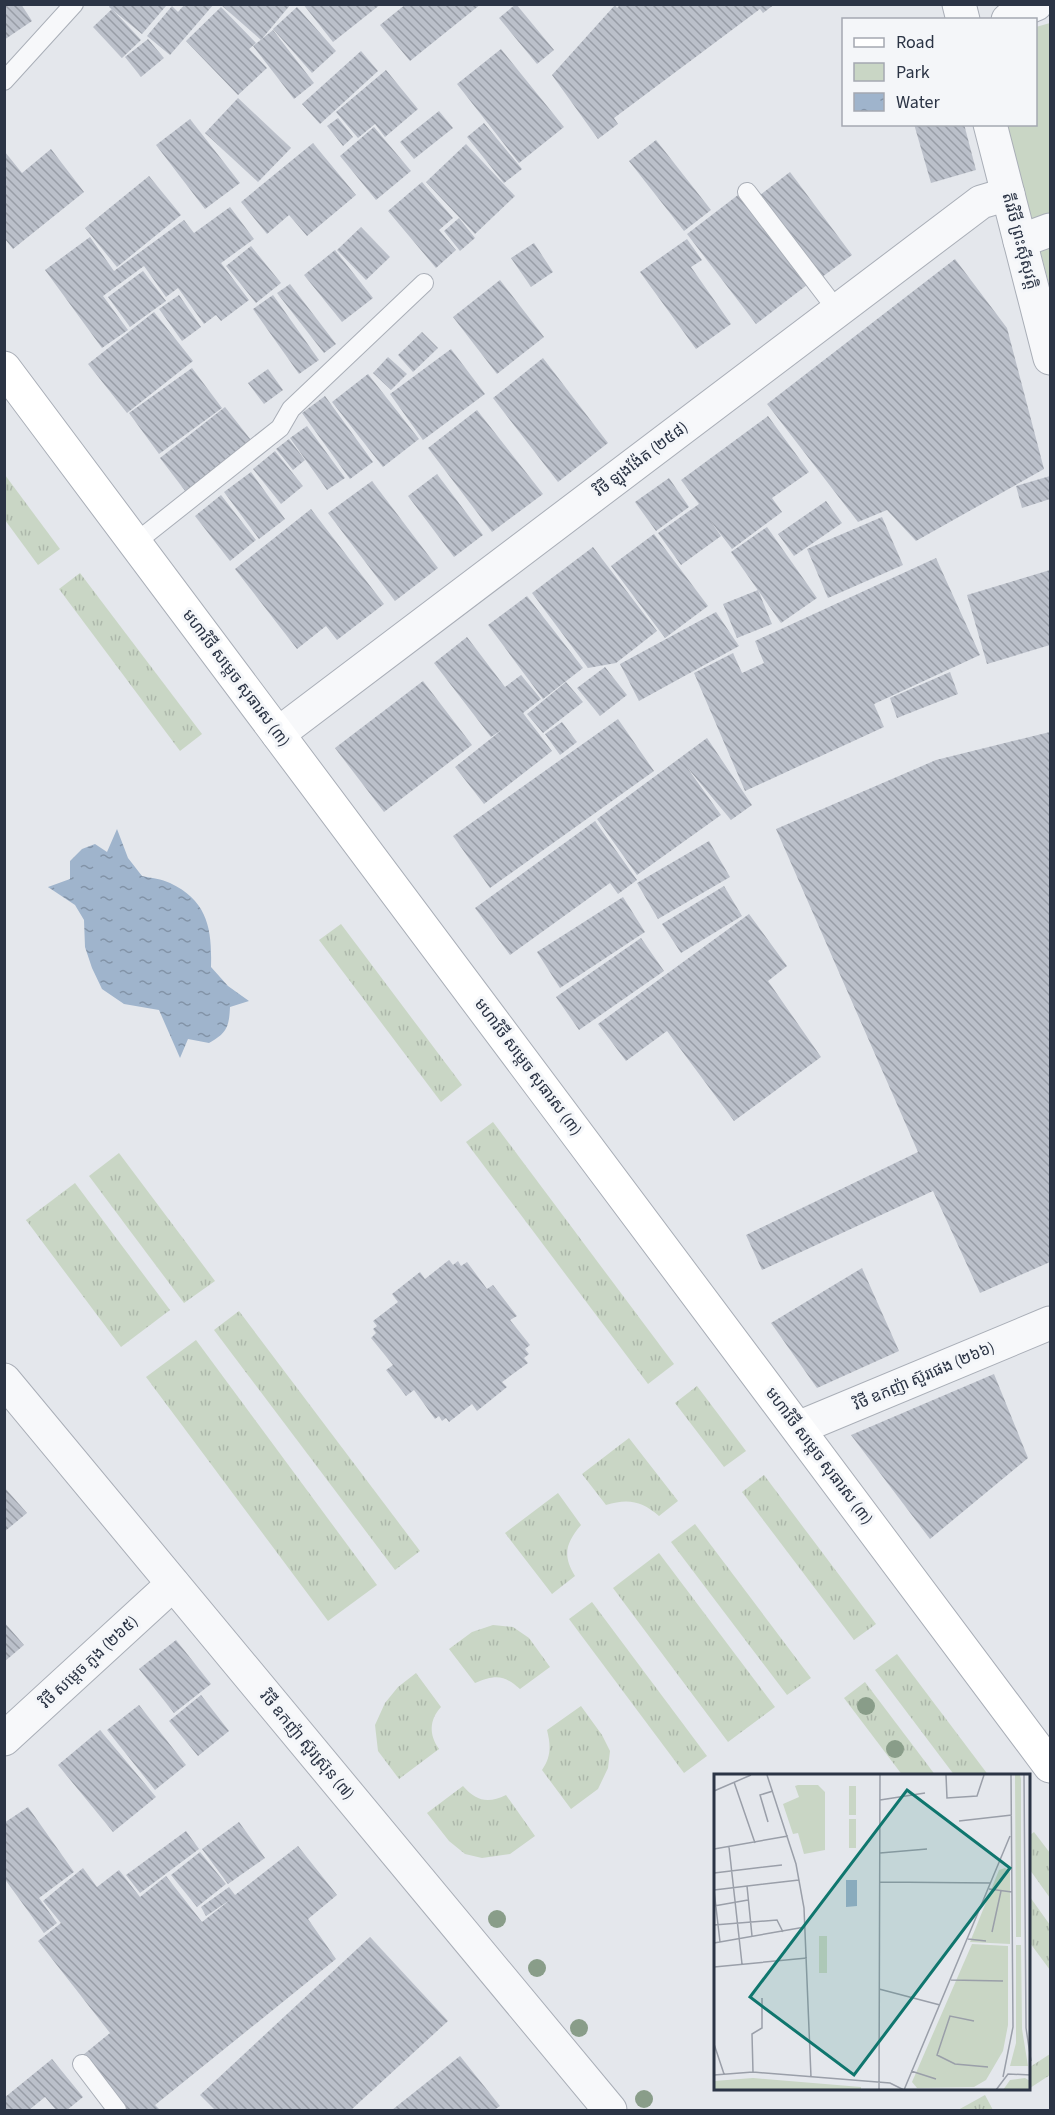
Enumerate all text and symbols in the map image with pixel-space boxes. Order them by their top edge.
legend [842,18,1037,126]
text: Road [896,30,935,55]
text: Park [896,60,930,85]
text: Water [896,90,940,115]
street label: តីរវិថី ព្រះស៊ីសុវត្តិ [997,190,1044,292]
street label: វិថី ឡុងង៉ែត (២៥៨) [589,416,694,505]
street label: មហាវិថី សម្តេច សុធារស (៣) [177,605,295,751]
street label: មហាវិថី សម្តេច សុធារស (៣) [469,994,587,1140]
street label: វិថី ឧកញ៉ា ស៊ួរផេង (២៦៦) [849,1336,998,1416]
street label: មហាវិថី សម្តេច សុធារស (៣) [760,1383,878,1529]
street label: វិថី សម្តេច ភួង (២៦៥) [34,1610,143,1714]
street label: វិថី ឧកញ៉ា ស៊ួរស៊្រុន (៧) [254,1685,360,1804]
inset map [714,1774,1031,2091]

